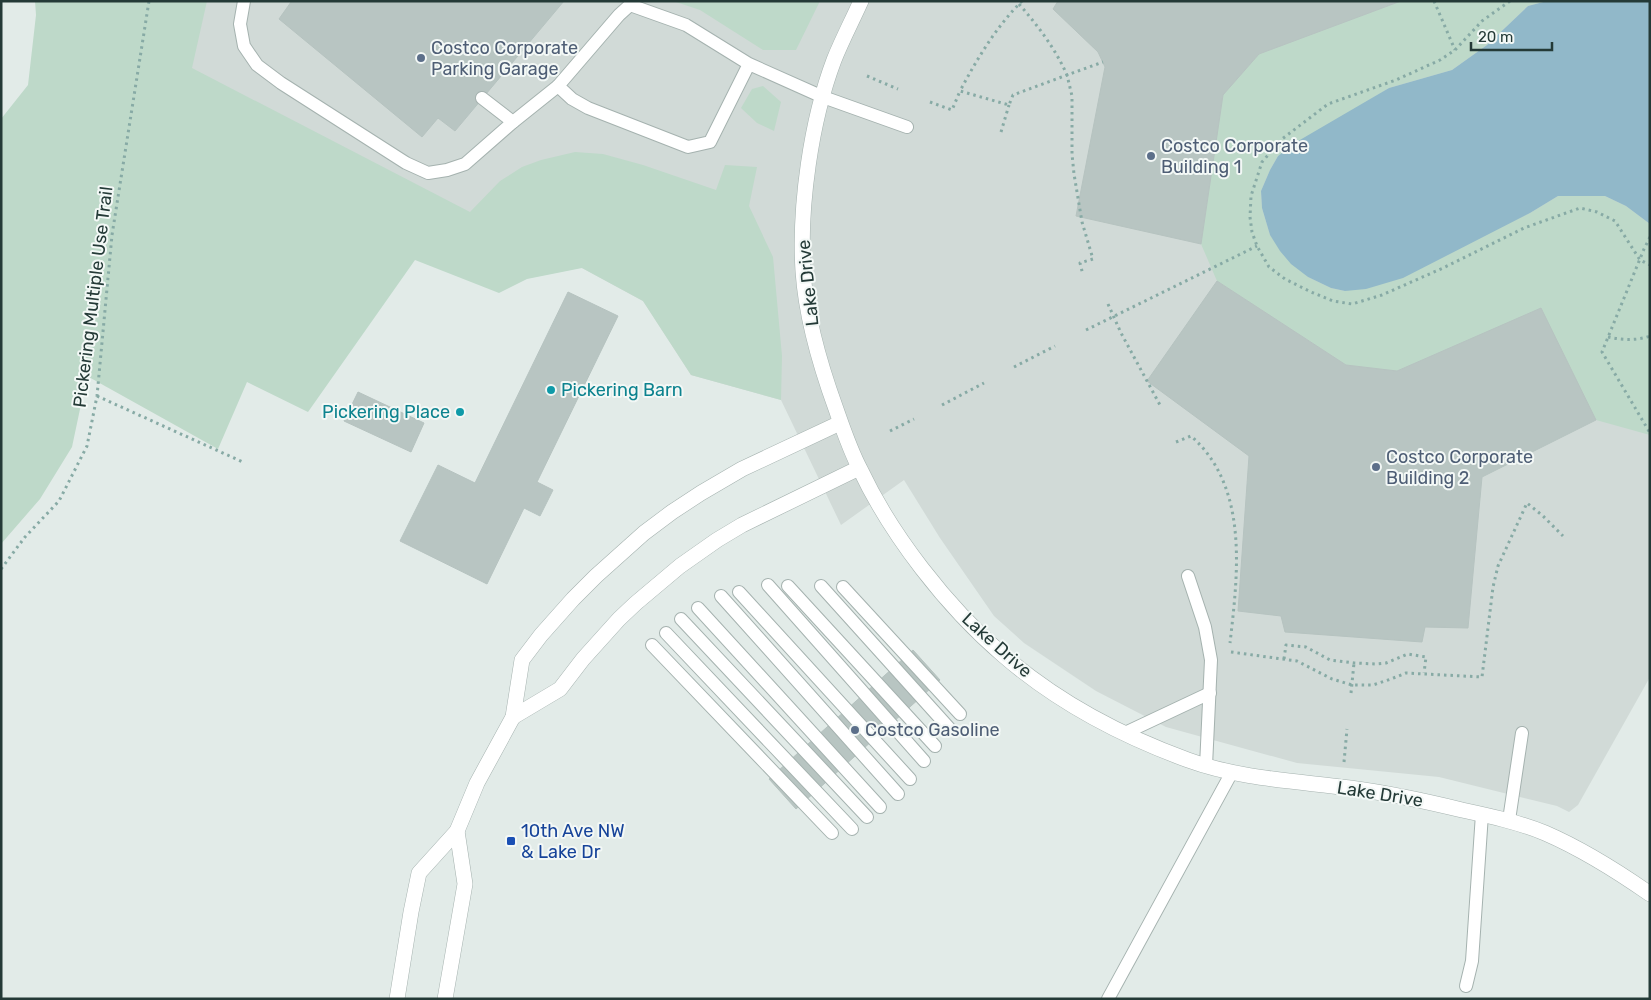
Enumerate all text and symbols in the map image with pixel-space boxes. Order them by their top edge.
scale bar [1471,20,1552,52]
text: 20 m [1478,28,1513,46]
place label: Costco Corporate Parking Garage [431,37,578,80]
marker: Costco Corporate Parking Garage [415,52,427,64]
place label: Costco Corporate Building 1 [1161,135,1308,178]
marker: Costco Corporate Building 1 [1145,150,1157,162]
street label: Pickering Multiple Use Trail [69,185,117,409]
street label: Lake Drive [793,239,823,327]
place label: Pickering Barn [561,379,683,401]
marker: Pickering Barn [545,384,557,396]
place label: Pickering Place [322,401,450,423]
marker: Pickering Place [454,406,466,418]
place label: Costco Corporate Building 2 [1386,446,1533,489]
marker: Costco Corporate Building 2 [1370,461,1382,473]
street label: Lake Drive [957,608,1037,682]
place label: Costco Gasoline [865,719,1000,741]
marker: Costco Gasoline [849,724,861,736]
street label: Lake Drive [1335,776,1425,812]
place label: 10th Ave NW & Lake Dr [521,820,625,863]
marker: 10th Ave NW & Lake Dr [505,835,517,847]

